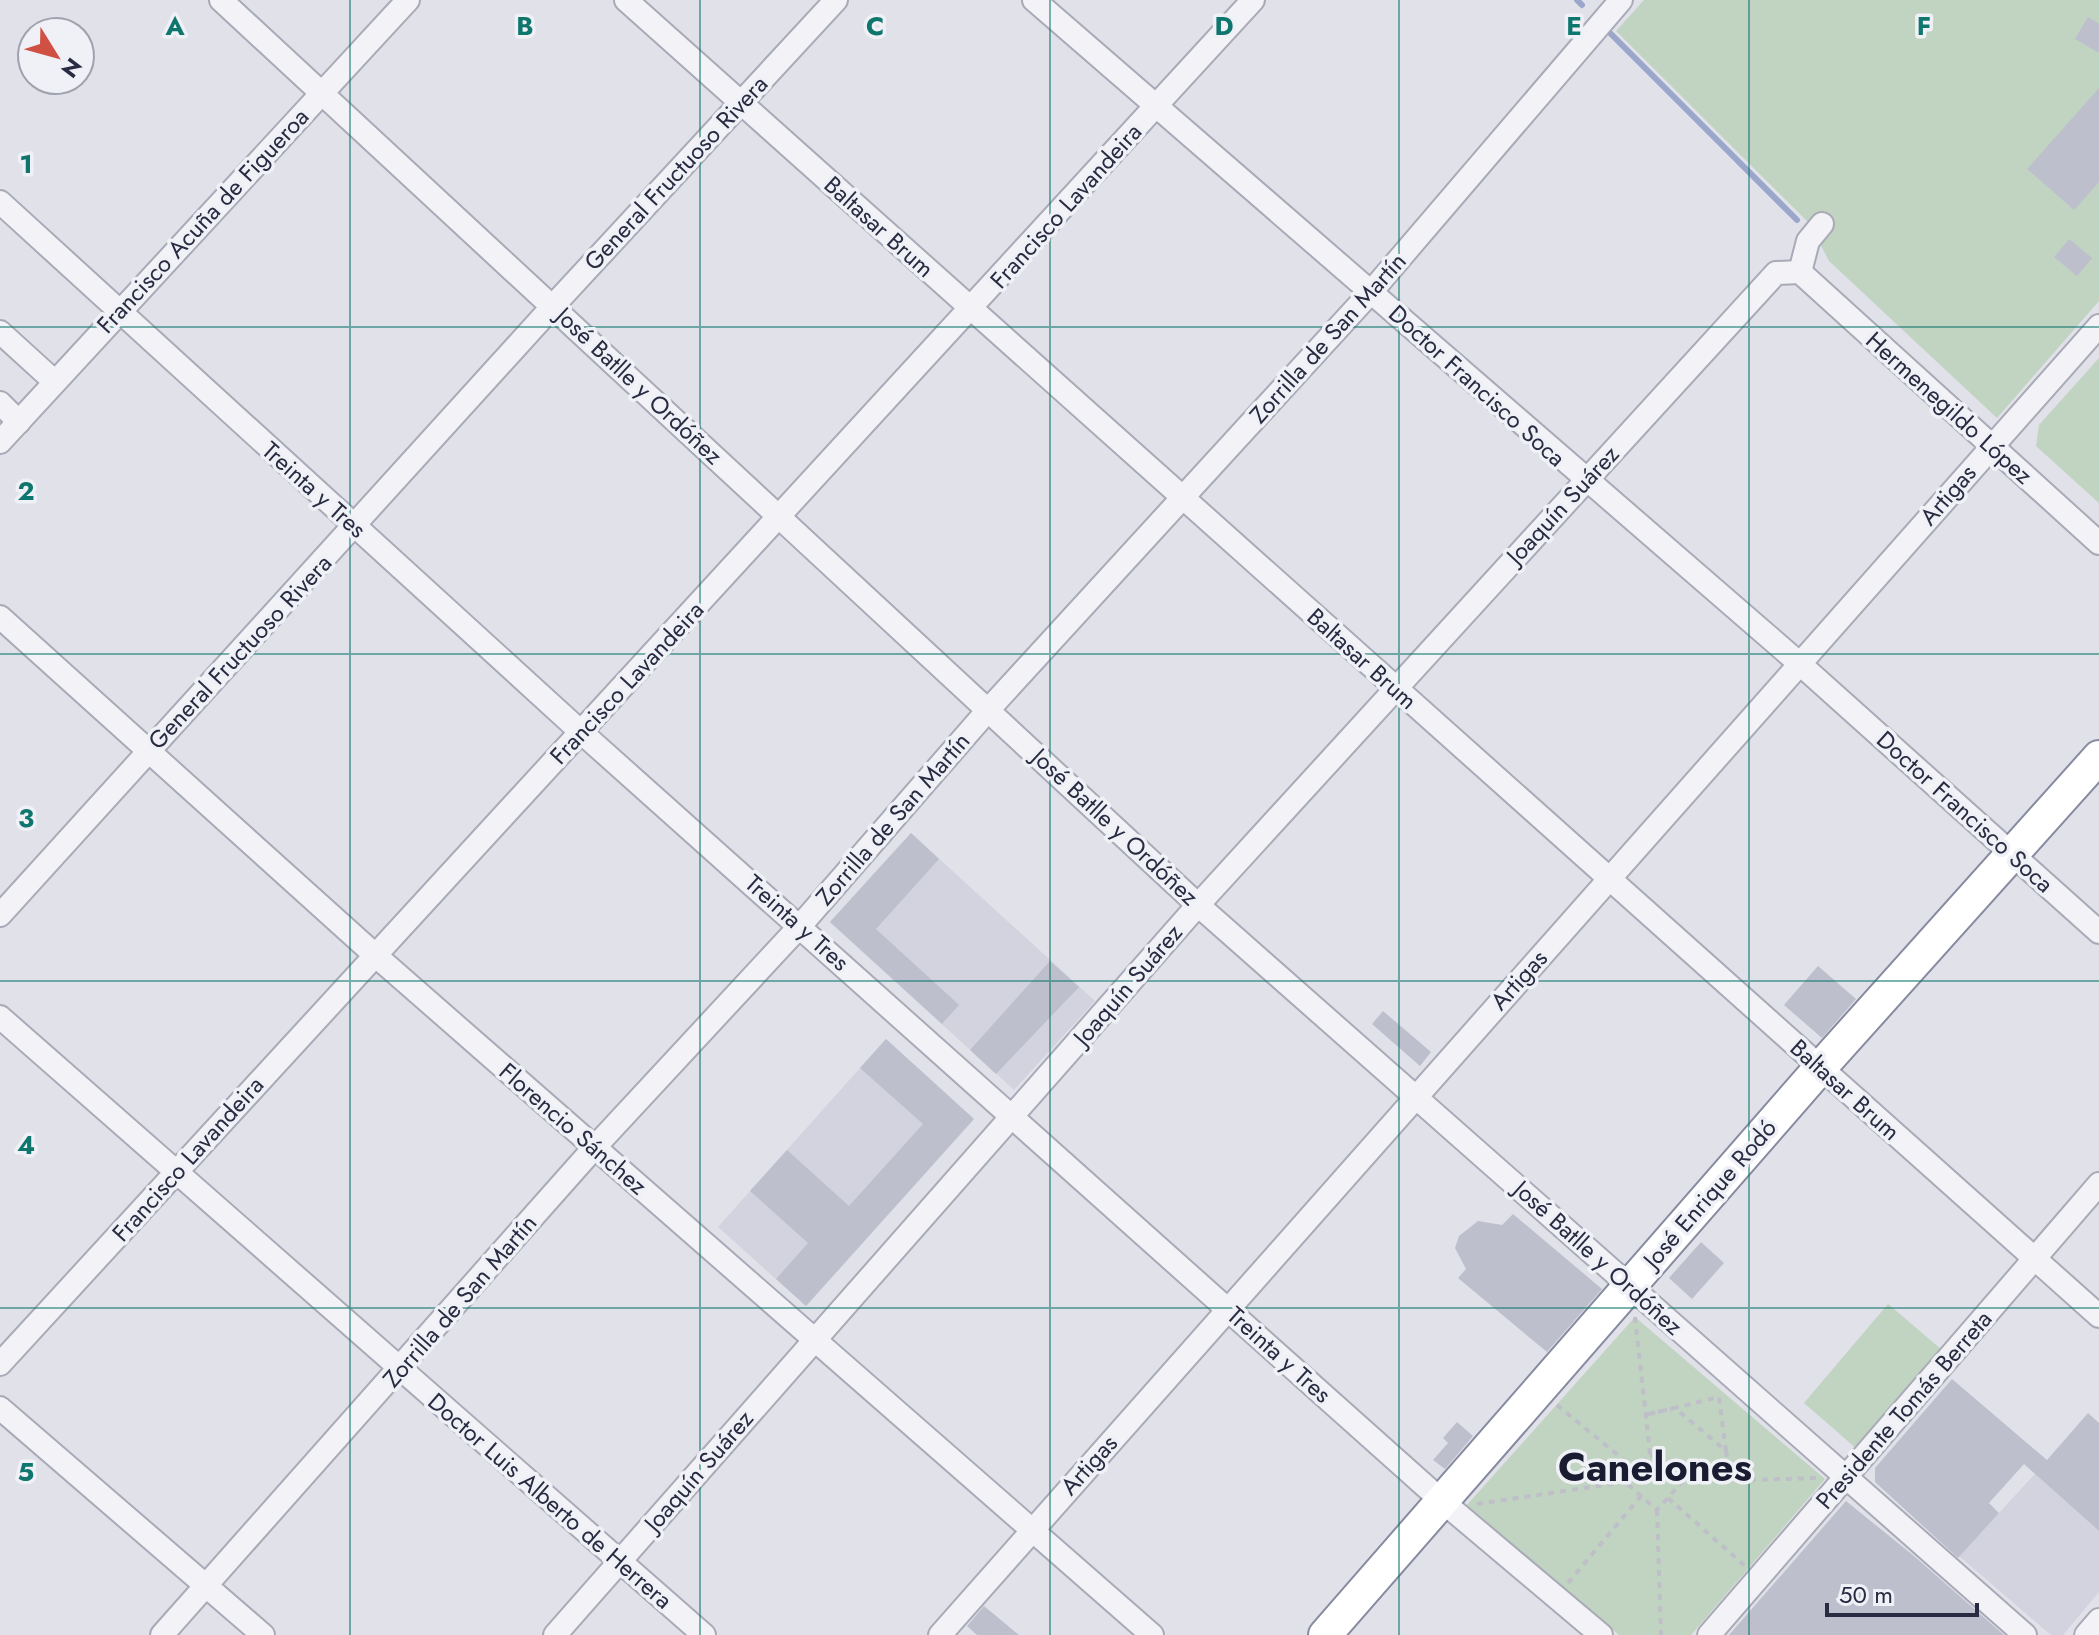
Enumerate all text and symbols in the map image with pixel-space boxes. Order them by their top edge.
text: A [164,7,185,45]
text: B [516,7,534,45]
text: C [866,7,884,45]
text: D [1214,7,1234,45]
text: E [1566,7,1582,45]
text: F [1917,7,1931,45]
north arrow [16,16,96,96]
text: N [54,51,90,85]
street label: General Fructuoso Rivera [576,67,776,278]
street label: Francisco Acuña de Figueroa [89,100,317,341]
street label: Francisco Lavandeira [982,115,1150,296]
text: 1 [19,145,33,183]
street label: Baltasar Brum [817,168,942,286]
street label: Zorrilla de San Martín [1241,244,1414,431]
street label: Doctor Francisco Soca [1381,296,1574,475]
street label: José Batlle y Ordóñez [546,297,731,472]
street label: Hermenegildo López [1858,323,2041,492]
street label: Treinta y Tres [254,433,374,546]
street label: Joaquín Suárez [1496,437,1627,574]
street label: Artigas [1911,456,1984,533]
text: 2 [17,472,35,510]
street label: General Fructuoso Rivera [140,546,340,757]
street label: Francisco Lavandeira [542,593,712,772]
street label: Baltasar Brum [1300,600,1425,718]
street label: Doctor Francisco Soca [1869,722,2062,901]
street label: Zorrilla de San Martín [807,724,978,913]
street label: José Batlle y Ordóñez [1022,738,1207,913]
text: 3 [18,799,34,837]
street label: Treinta y Tres [737,866,857,979]
street label: Joaquín Suárez [1063,916,1190,1055]
street label: Artigas [1482,942,1555,1018]
street label: Baltasar Brum [1783,1031,1908,1149]
street label: Florencio Sánchez [492,1054,655,1203]
street label: Francisco Lavandeira [104,1068,272,1249]
street label: José Enrique Rodó [1633,1111,1784,1278]
text: 4 [17,1126,35,1164]
street label: José Batlle y Ordóñez [1504,1170,1691,1343]
street label: Zorrilla de San Martín [374,1206,545,1395]
street label: Treinta y Tres [1219,1298,1339,1411]
street label: Presidente Tomás Berreta [1807,1303,2000,1517]
street label: Doctor Luis Alberto de Herrera [420,1384,680,1617]
street label: Joaquín Suárez [634,1402,761,1541]
street label: Artigas [1052,1427,1125,1503]
district label: Canelones [1558,1438,1752,1496]
text: 5 [18,1453,34,1491]
scale bar [1827,1567,1977,1617]
text: 50 m [1839,1577,1893,1612]

